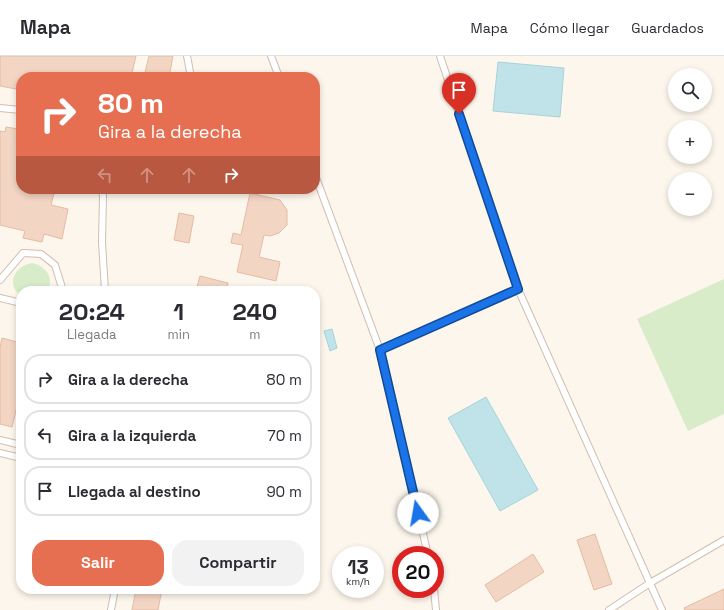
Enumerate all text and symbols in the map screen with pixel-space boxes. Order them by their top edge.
text: Mapa [20,15,71,40]
text: Mapa [471,19,508,37]
text: Cómo llegar [530,19,609,37]
text: Guardados [631,19,704,37]
map controls [668,68,712,216]
button: search [668,68,712,112]
pin [442,73,476,114]
icon: arrive [448,79,470,101]
text: 80 m [98,85,164,121]
icon: right [32,88,84,140]
text: Gira a la derecha [98,120,242,143]
button: + [668,120,712,164]
icon: left [94,164,116,186]
icon: ahead [136,164,158,186]
icon: ahead [178,164,200,186]
icon: right [220,164,242,186]
button: − [668,172,712,216]
text: 20:24 [59,296,125,327]
text: 1 [173,296,184,327]
text: 240 [233,296,277,327]
text: Llegada [67,326,117,343]
text: min [168,326,190,343]
text: m [249,326,261,343]
icon: right [34,368,56,390]
text: Gira a la derecha [68,370,188,389]
text: 80 m [266,370,302,389]
icon: left [34,424,56,446]
text: Gira a la izquierda [68,426,196,445]
text: 70 m [267,426,302,445]
icon: arrive [34,480,56,502]
text: Llegada al destino [68,482,201,501]
text: 90 m [266,482,302,501]
position arrow [397,492,439,534]
button: Salir [32,540,164,586]
button: Compartir [172,540,304,586]
speed limit sign: 20 [392,546,444,598]
text: 13 [347,554,369,580]
text: km/h [346,575,370,588]

